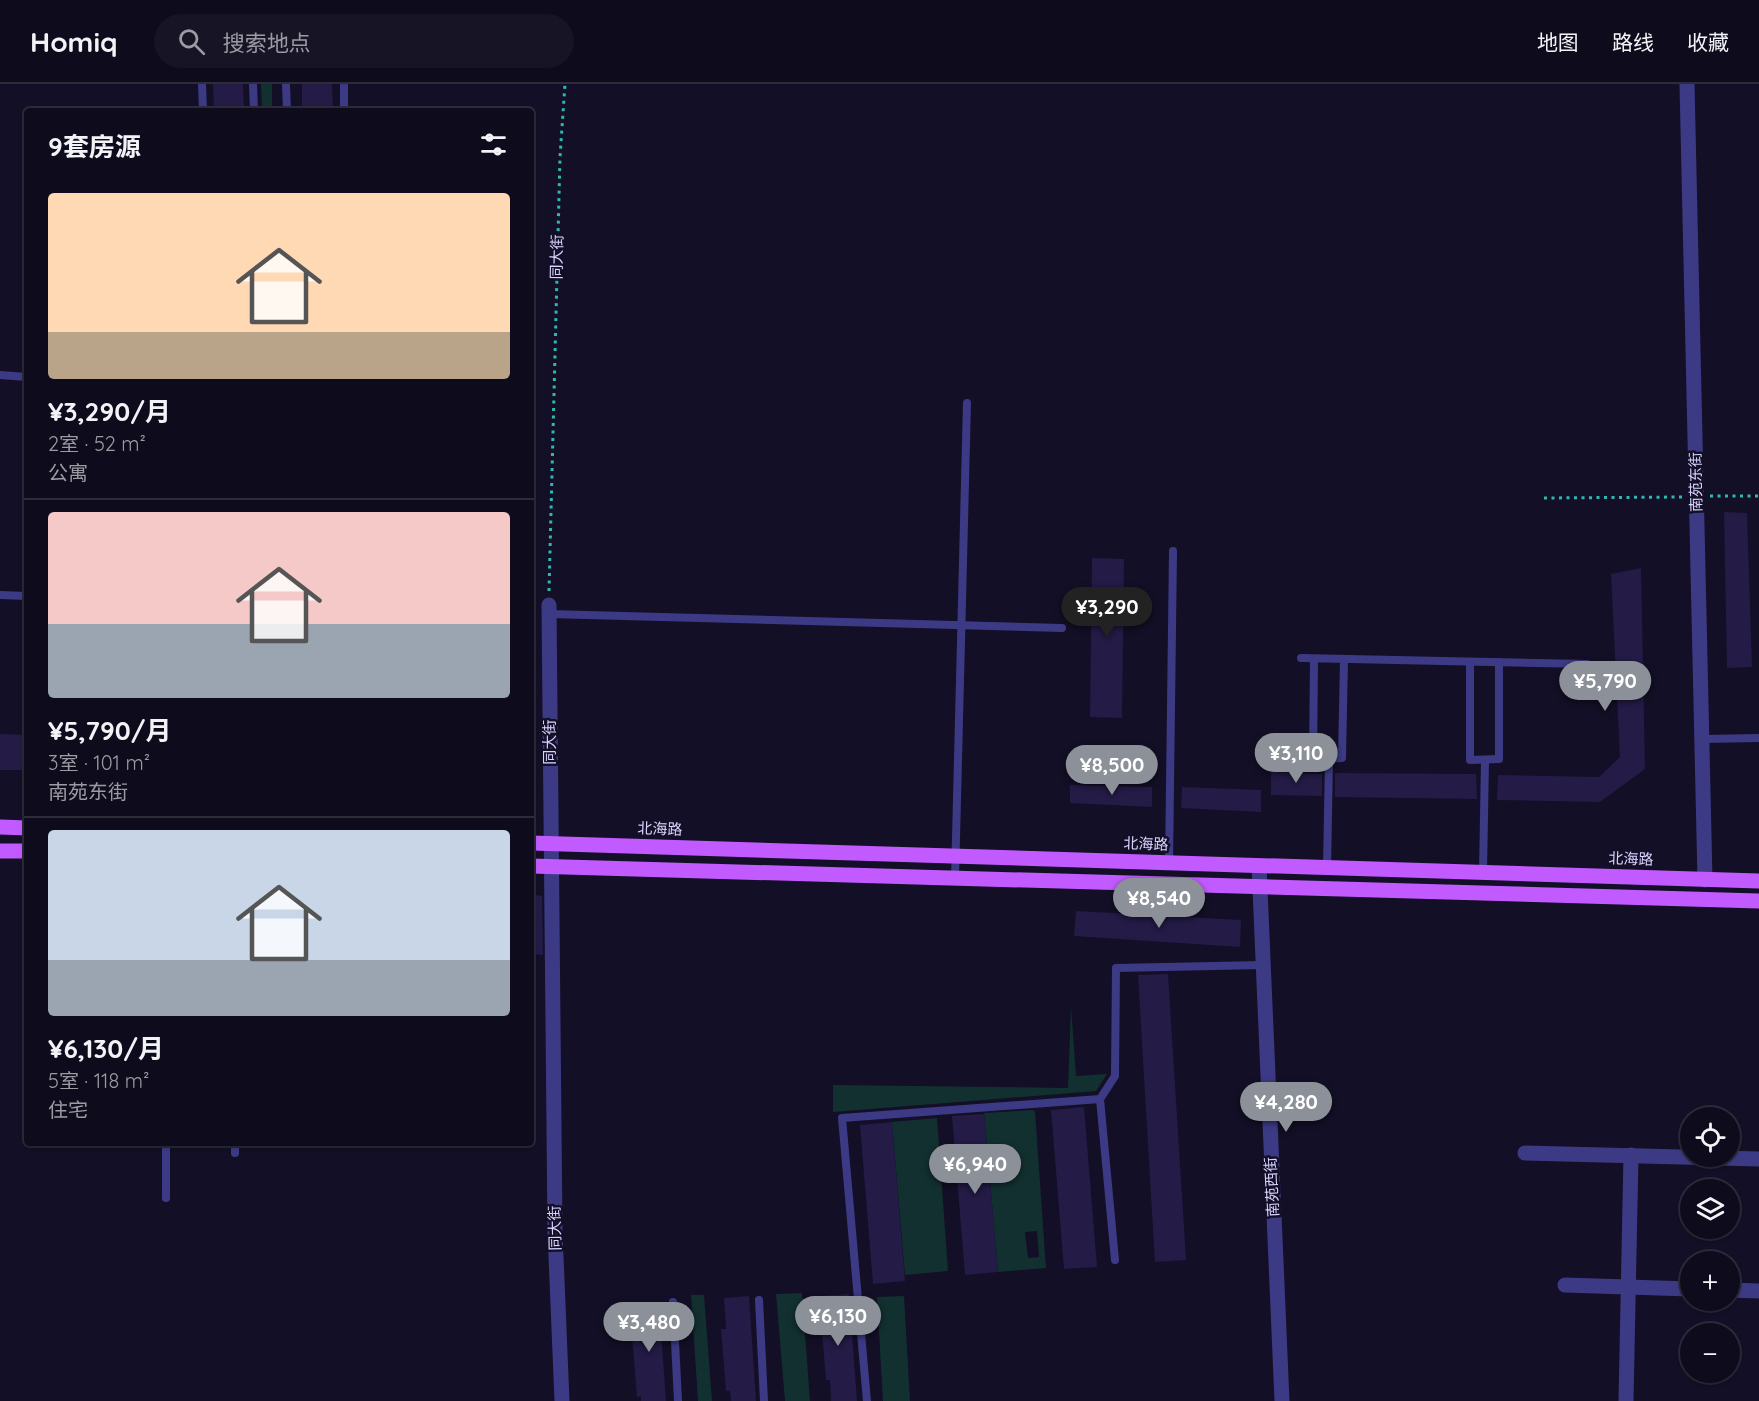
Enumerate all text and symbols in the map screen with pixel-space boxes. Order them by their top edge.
search box [154,14,574,68]
text: Homiq [30,24,118,59]
icon: search [175,25,208,58]
text: 搜索地点 [223,29,311,57]
text: 地图 [1537,29,1579,55]
text: 路线 [1612,29,1654,55]
text: 收藏 [1687,29,1729,55]
icon: filters [477,128,510,161]
text: 9套房源 [48,130,141,163]
icon: home [225,232,333,340]
street label: 同大街 [547,234,566,280]
text: ¥3,290/月 [48,395,171,428]
text: 2室 · 52 m² [48,431,146,456]
street label: 南苑东街 [1685,452,1706,512]
text: 公寓 [48,460,88,485]
icon: home [225,551,333,659]
pin: ¥3,290 [1058,587,1156,638]
text: ¥3,290 [1075,594,1139,619]
pin: ¥5,790 [1556,661,1654,712]
text: ¥5,790 [1573,668,1637,693]
text: ¥5,790/月 [48,714,171,747]
street label: 同大街 [540,719,559,765]
pin: ¥3,110 [1247,733,1345,784]
text: ¥3,110 [1269,740,1323,765]
pin: ¥8,500 [1063,745,1161,796]
text: 3室 · 101 m² [48,750,150,775]
text: ¥8,500 [1080,752,1144,777]
text: 南苑东街 [48,779,128,804]
street label: 北海路 [637,818,683,839]
street label: 北海路 [1123,833,1169,854]
street label: 北海路 [1608,848,1654,869]
icon: home [225,869,333,977]
pin: ¥8,540 [1110,878,1208,929]
text: ¥8,540 [1127,885,1191,910]
text: ¥6,130/月 [48,1032,164,1065]
text: 5室 · 118 m² [48,1068,149,1093]
pin: ¥4,280 [1237,1082,1335,1133]
text: ¥4,280 [1254,1089,1318,1114]
text: 住宅 [48,1097,88,1122]
map controls [1680,1107,1740,1383]
button: locate [1680,1107,1740,1167]
pin: ¥6,940 [926,1144,1024,1195]
text: ¥6,940 [943,1151,1007,1176]
street label: 南苑西街 [1260,1157,1283,1217]
button: layers [1680,1179,1740,1239]
street label: 同大街 [545,1205,564,1251]
button: + [1680,1251,1740,1311]
pin: ¥6,130 [789,1296,887,1347]
pin: ¥3,480 [600,1302,698,1353]
text: ¥6,130 [809,1303,867,1328]
text: ¥3,480 [617,1309,681,1334]
button: − [1680,1323,1740,1383]

